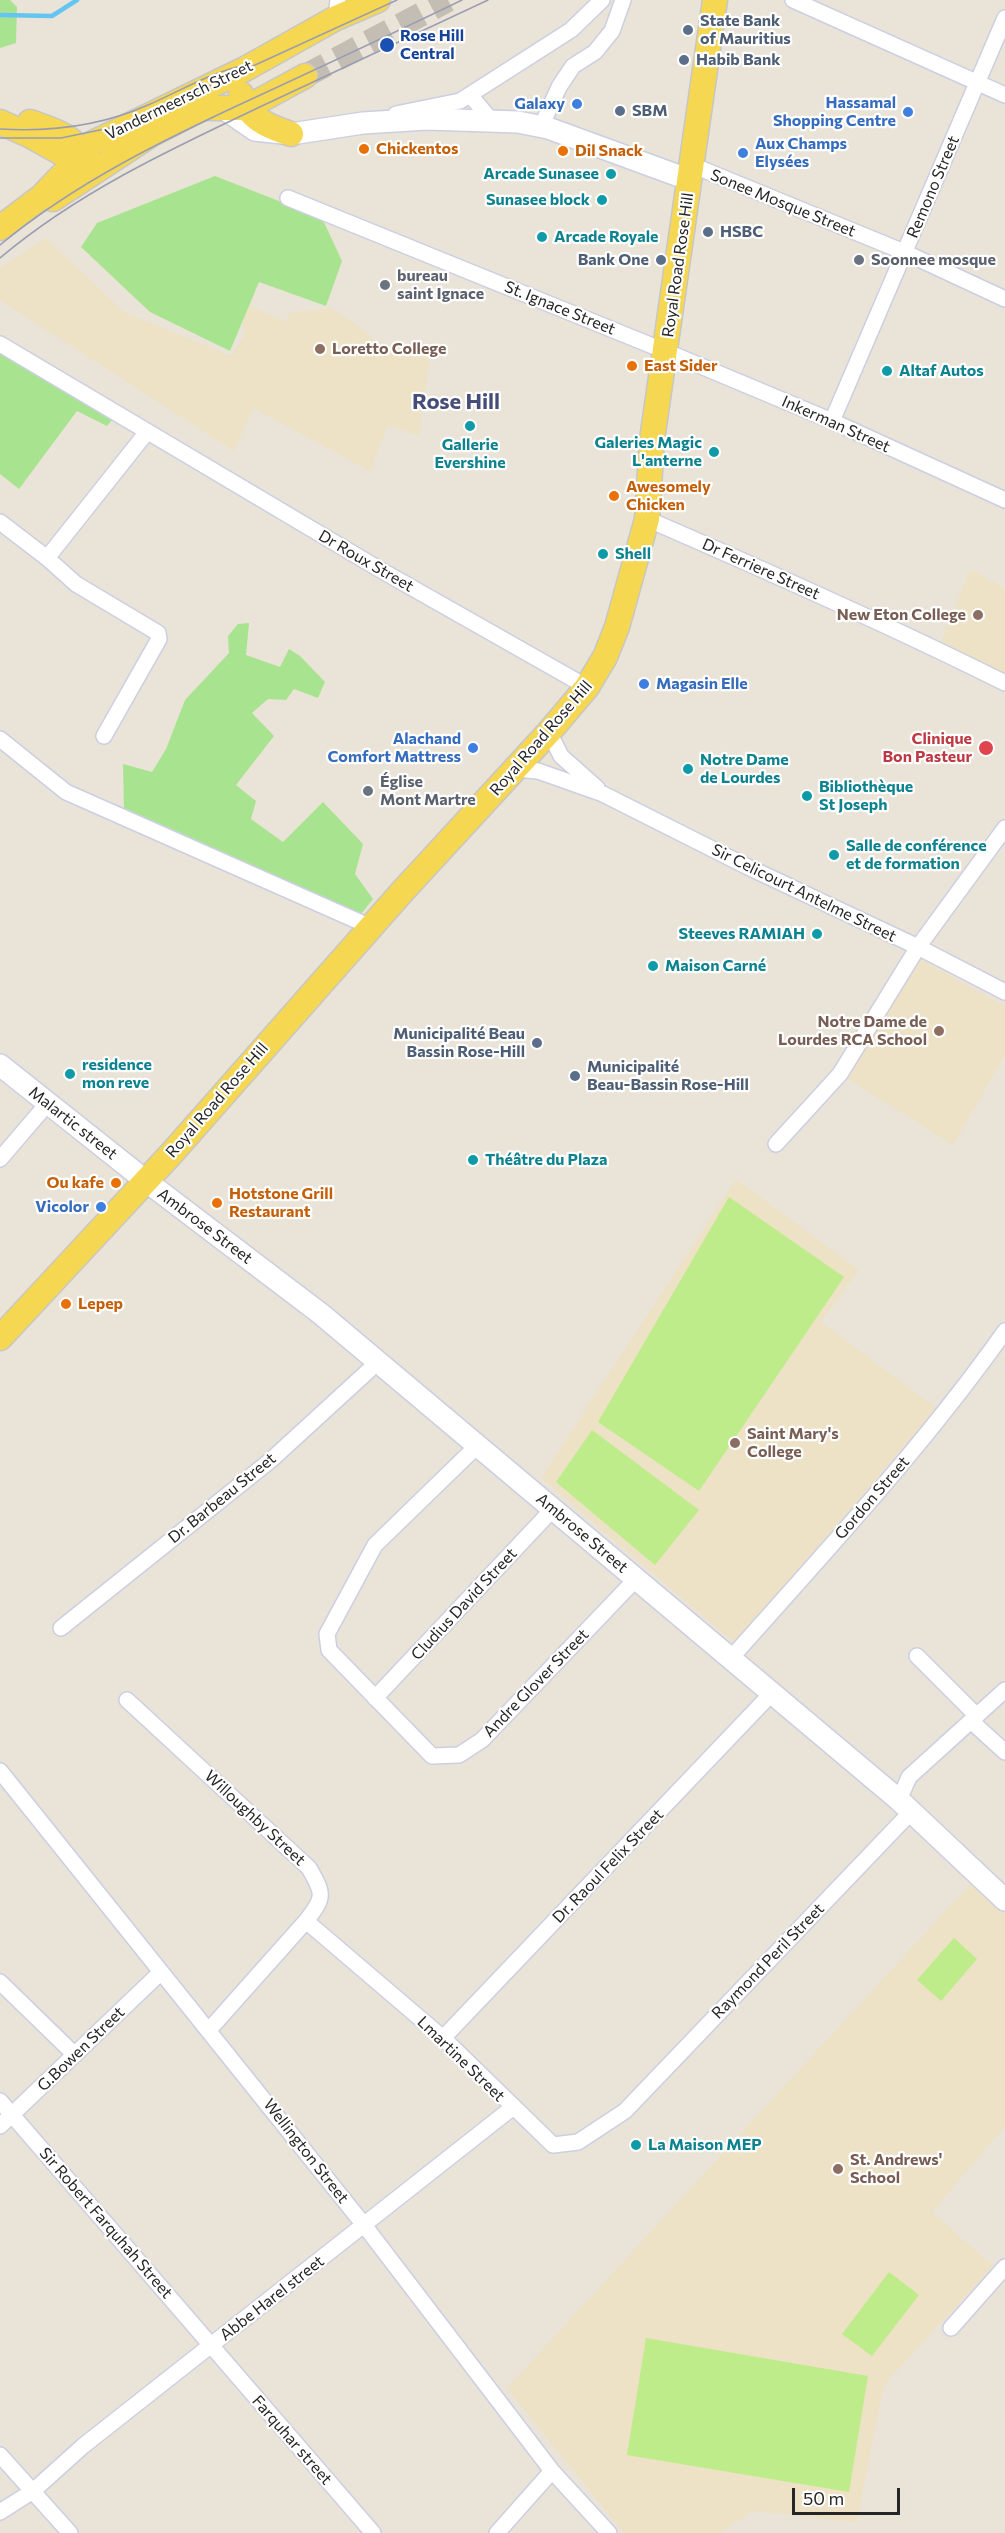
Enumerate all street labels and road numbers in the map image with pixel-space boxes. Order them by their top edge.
street label: Vandermeersch Street [102,56,256,144]
street label: Remono Street [903,133,963,241]
street label: Sonee Mosque Street [708,165,858,241]
street label: Royal Road Rose Hill [658,191,698,339]
street label: St. Ignace Street [502,277,618,339]
street label: Inkerman Street [779,392,893,456]
street label: Dr Roux Street [315,526,417,596]
street label: Dr Ferriere Street [699,534,823,604]
street label: Royal Road Rose Hill [486,677,596,799]
street label: Sir Celicourt Antelme Street [709,840,899,946]
street label: Royal Road Rose Hill [162,1039,272,1161]
street label: Malartic street [25,1082,121,1164]
street label: Ambrose Street [154,1184,256,1268]
street label: Dr. Barbeau Street [164,1449,280,1547]
street label: Gordon Street [831,1453,913,1543]
street label: Ambrose Street [532,1489,632,1577]
street label: Cludius David Street [407,1544,521,1664]
street label: Andre Glover Street [479,1625,593,1741]
street label: Willoughby Street [201,1766,309,1870]
street label: Dr. Raoul Felix Street [549,1805,667,1927]
street label: Raymond Peril Street [708,1899,828,2023]
street label: G.Bowen Street [33,2003,129,2095]
street label: Lmartine Street [413,2012,509,2106]
street label: Wellington Street [259,2095,353,2207]
street label: Sir Robert Farquhah Street [35,2144,177,2302]
street label: Abbe Harel street [216,2251,328,2345]
street label: Farquhar street [248,2391,336,2489]

